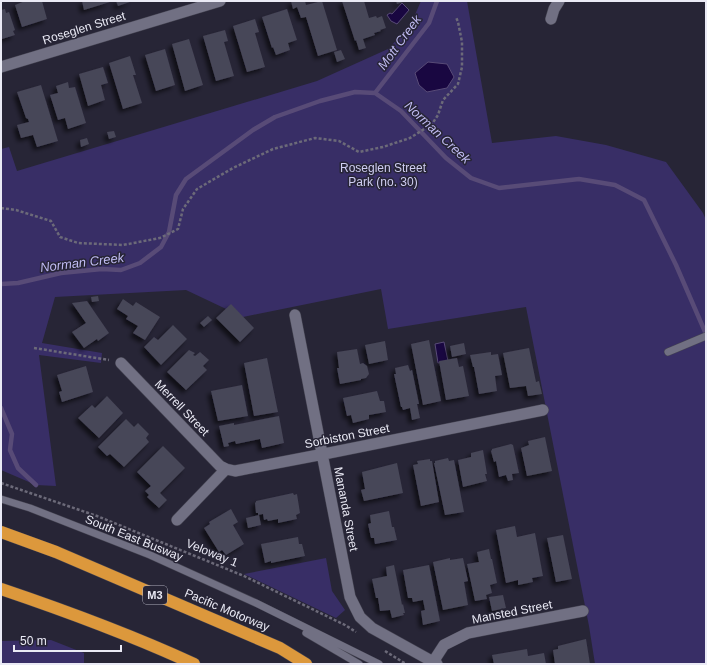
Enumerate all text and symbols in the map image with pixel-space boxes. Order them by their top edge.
street label: Roseglen Street [41,9,128,47]
water label: Mott Creek [375,11,425,72]
water label: Norman Creek [402,98,475,168]
park label: Roseglen Street Park (no. 30) [340,161,427,189]
water label: Norman Creek [39,250,126,275]
street label: Merrell Street [152,377,213,439]
street label: Sorbiston Street [303,421,391,451]
street label: Mananda Street [331,466,361,553]
street label: South East Busway [83,512,185,564]
street label: Veloway 1 [184,536,240,570]
road number: M3 [143,586,167,604]
street label: Pacific Motorway [183,586,271,634]
street label: Mansted Street [471,597,554,627]
scale bar [14,627,121,653]
text: 50 m [20,634,47,648]

